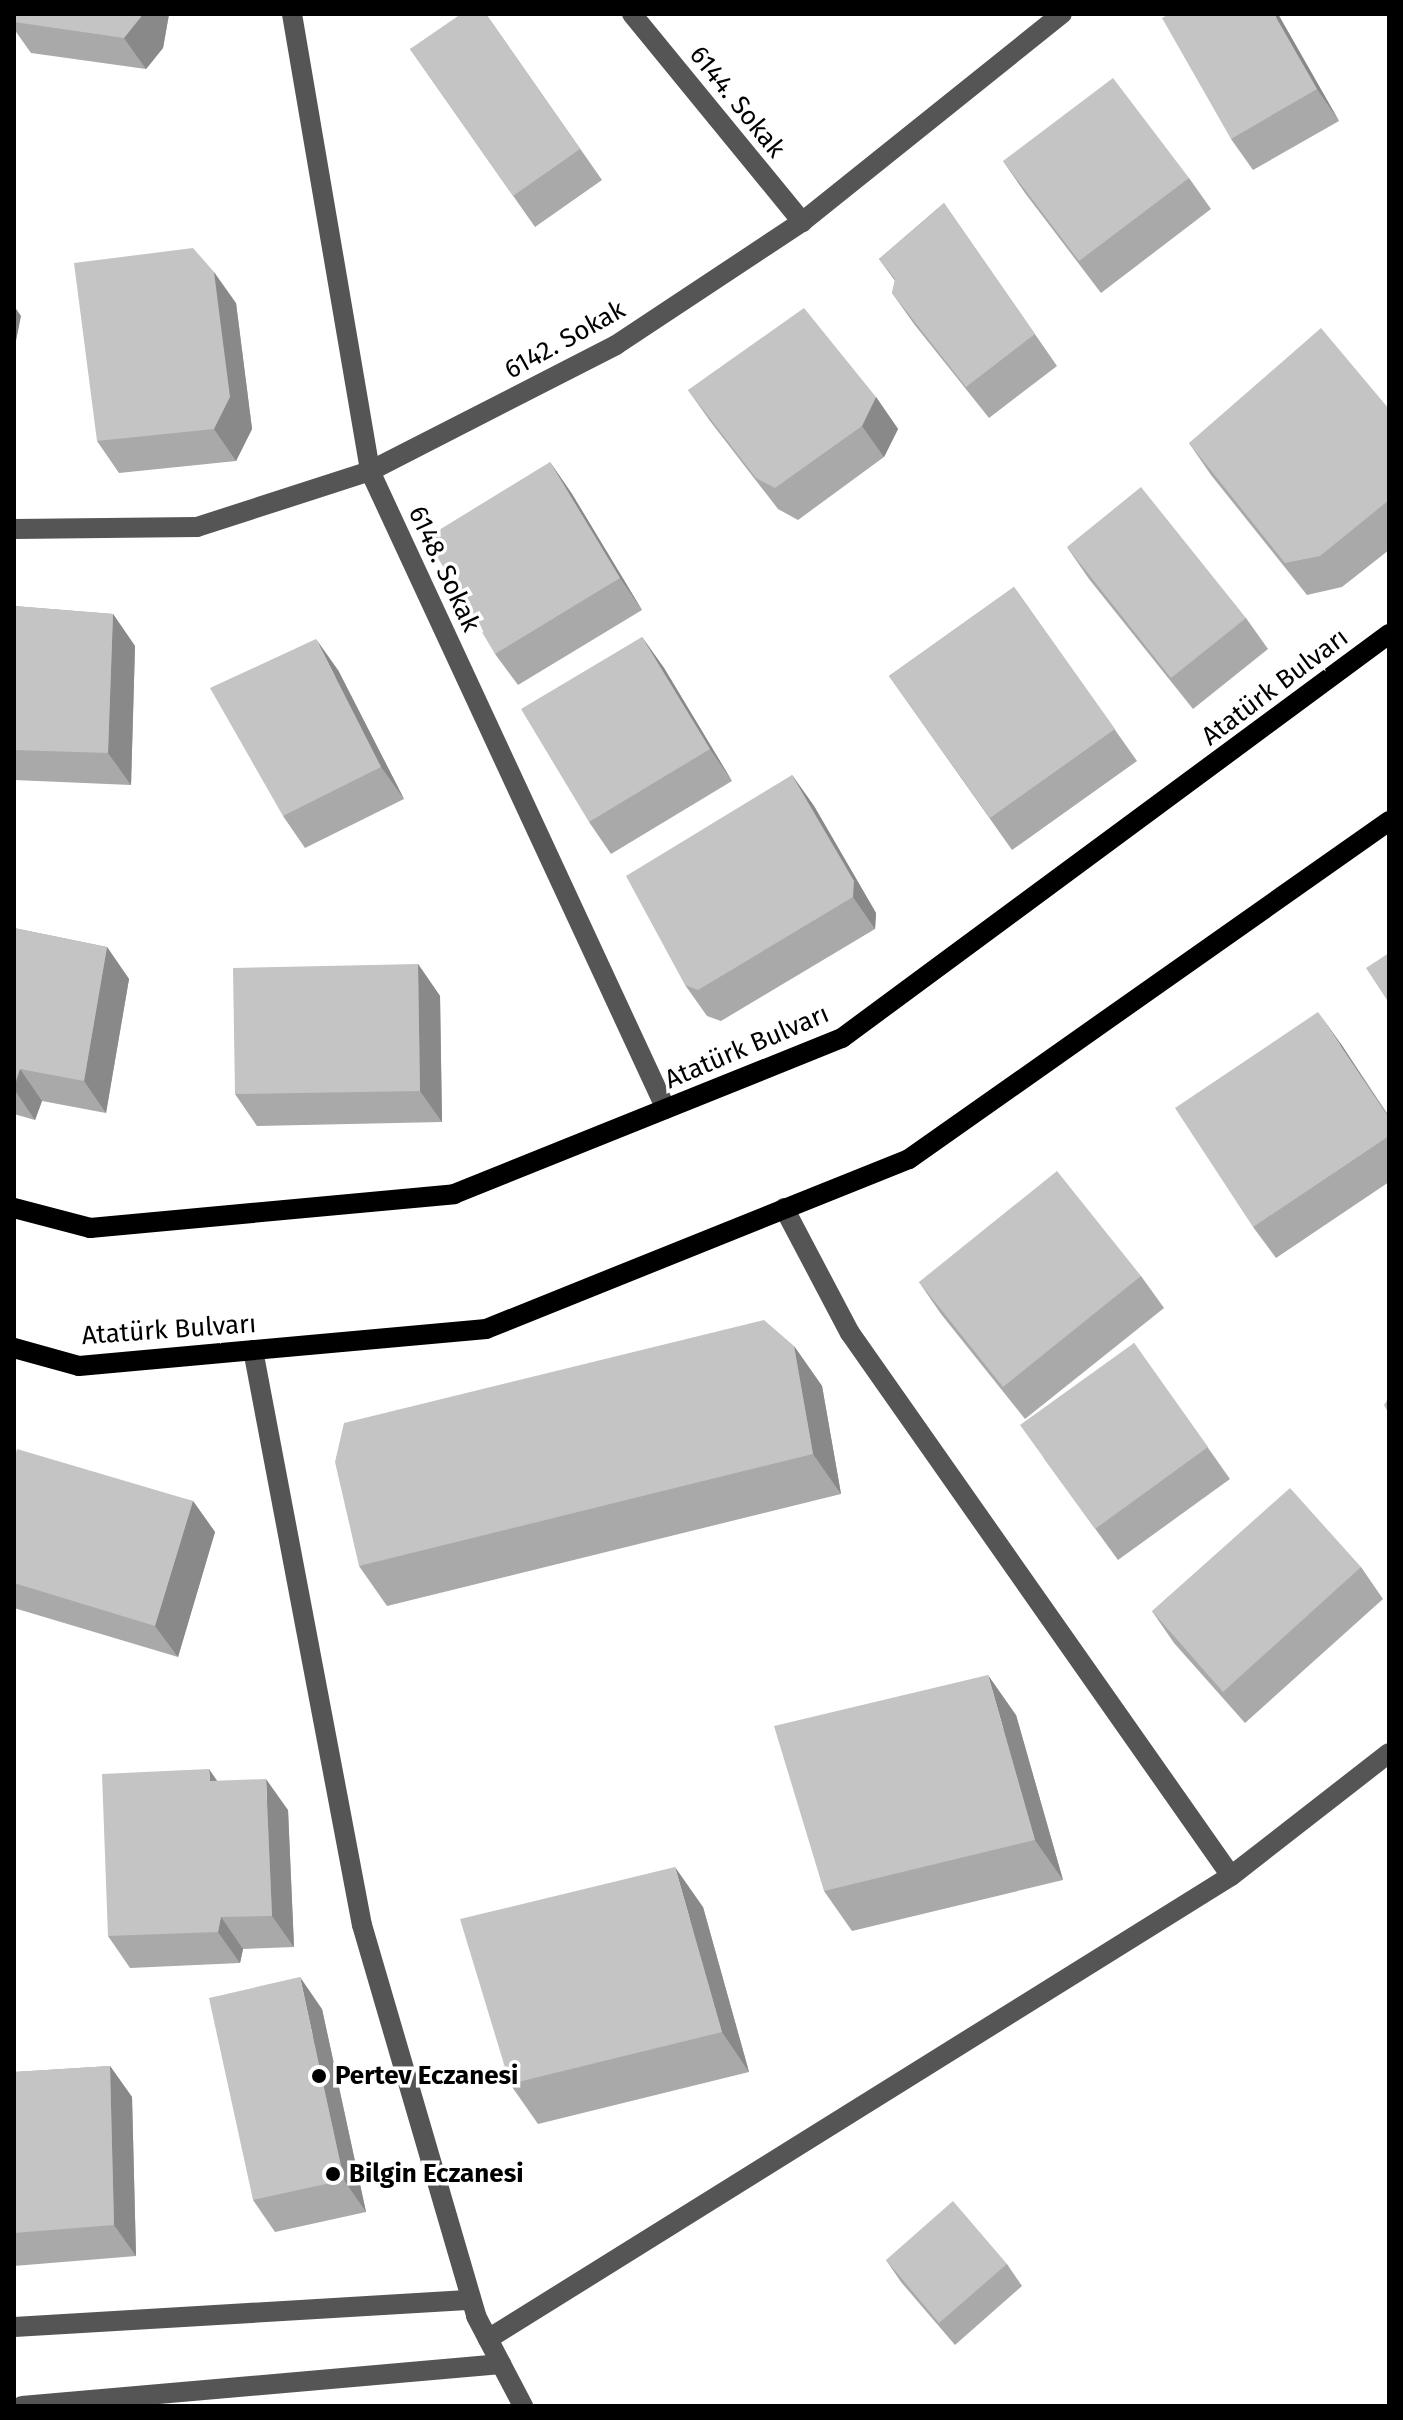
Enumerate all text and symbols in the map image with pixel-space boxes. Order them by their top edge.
street label: 6144. Sokak [683,40,791,164]
street label: 6142. Sokak [499,294,631,386]
street label: 6148. Sokak [401,501,487,637]
street label: Atatürk Bulvarı [1196,622,1354,752]
street label: Atatürk Bulvarı [660,998,834,1096]
street label: Atatürk Bulvarı [81,1308,257,1352]
place label: Pertev Eczanesi [335,2060,518,2092]
marker: Pertev Eczanesi [310,2067,328,2085]
place label: Bilgin Eczanesi [349,2158,524,2190]
marker: Bilgin Eczanesi [324,2165,342,2183]

